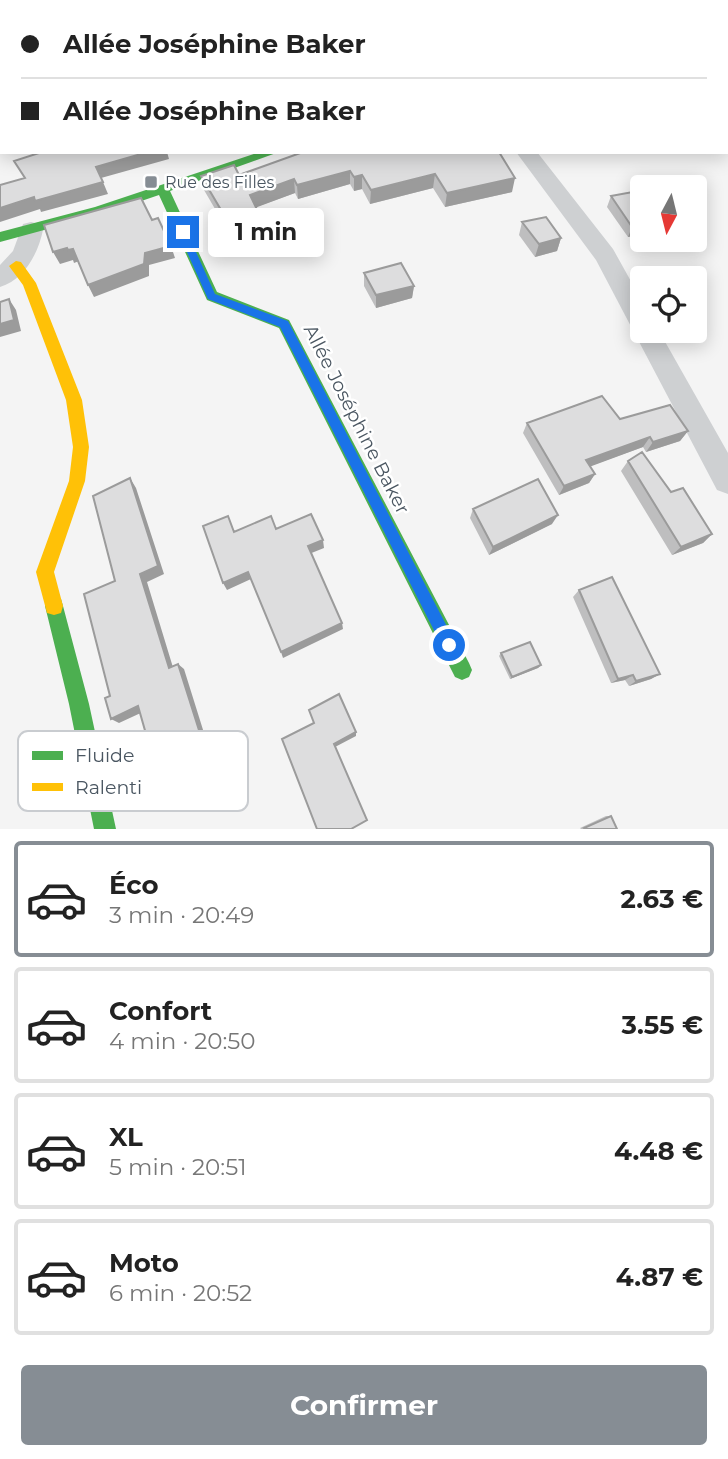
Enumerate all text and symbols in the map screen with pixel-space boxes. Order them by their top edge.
text: Allée Joséphine Baker [63,28,366,60]
text: Allée Joséphine Baker [63,95,366,127]
place label: Rue des Filles [165,173,274,192]
marker: Rue des Filles [143,174,159,190]
north arrow [630,175,707,252]
map controls [630,175,707,343]
callout: 1 min [208,208,323,256]
route end [167,216,199,248]
text: 1 min [235,218,297,246]
button: locate [630,266,707,343]
street label: Allée Joséphine Baker [299,321,414,518]
route start [433,629,465,661]
legend [18,731,248,811]
text: Fluide [75,744,134,767]
text: Ralenti [75,776,142,799]
icon: car [25,868,88,931]
text: Éco [109,869,159,901]
text: 2.63 € [621,883,703,915]
text: 3 min · 20:49 [109,901,254,929]
icon: car [25,994,88,1057]
text: Confort [109,995,212,1027]
text: 3.55 € [622,1009,703,1041]
text: 4 min · 20:50 [109,1027,256,1055]
icon: car [25,1120,88,1183]
text: XL [109,1121,143,1153]
text: 4.48 € [614,1135,703,1167]
text: 5 min · 20:51 [109,1153,246,1181]
icon: car [25,1246,88,1309]
text: Moto [109,1247,179,1279]
text: 4.87 € [616,1261,703,1293]
text: 6 min · 20:52 [109,1279,252,1307]
button: Confirmer [21,1365,707,1445]

